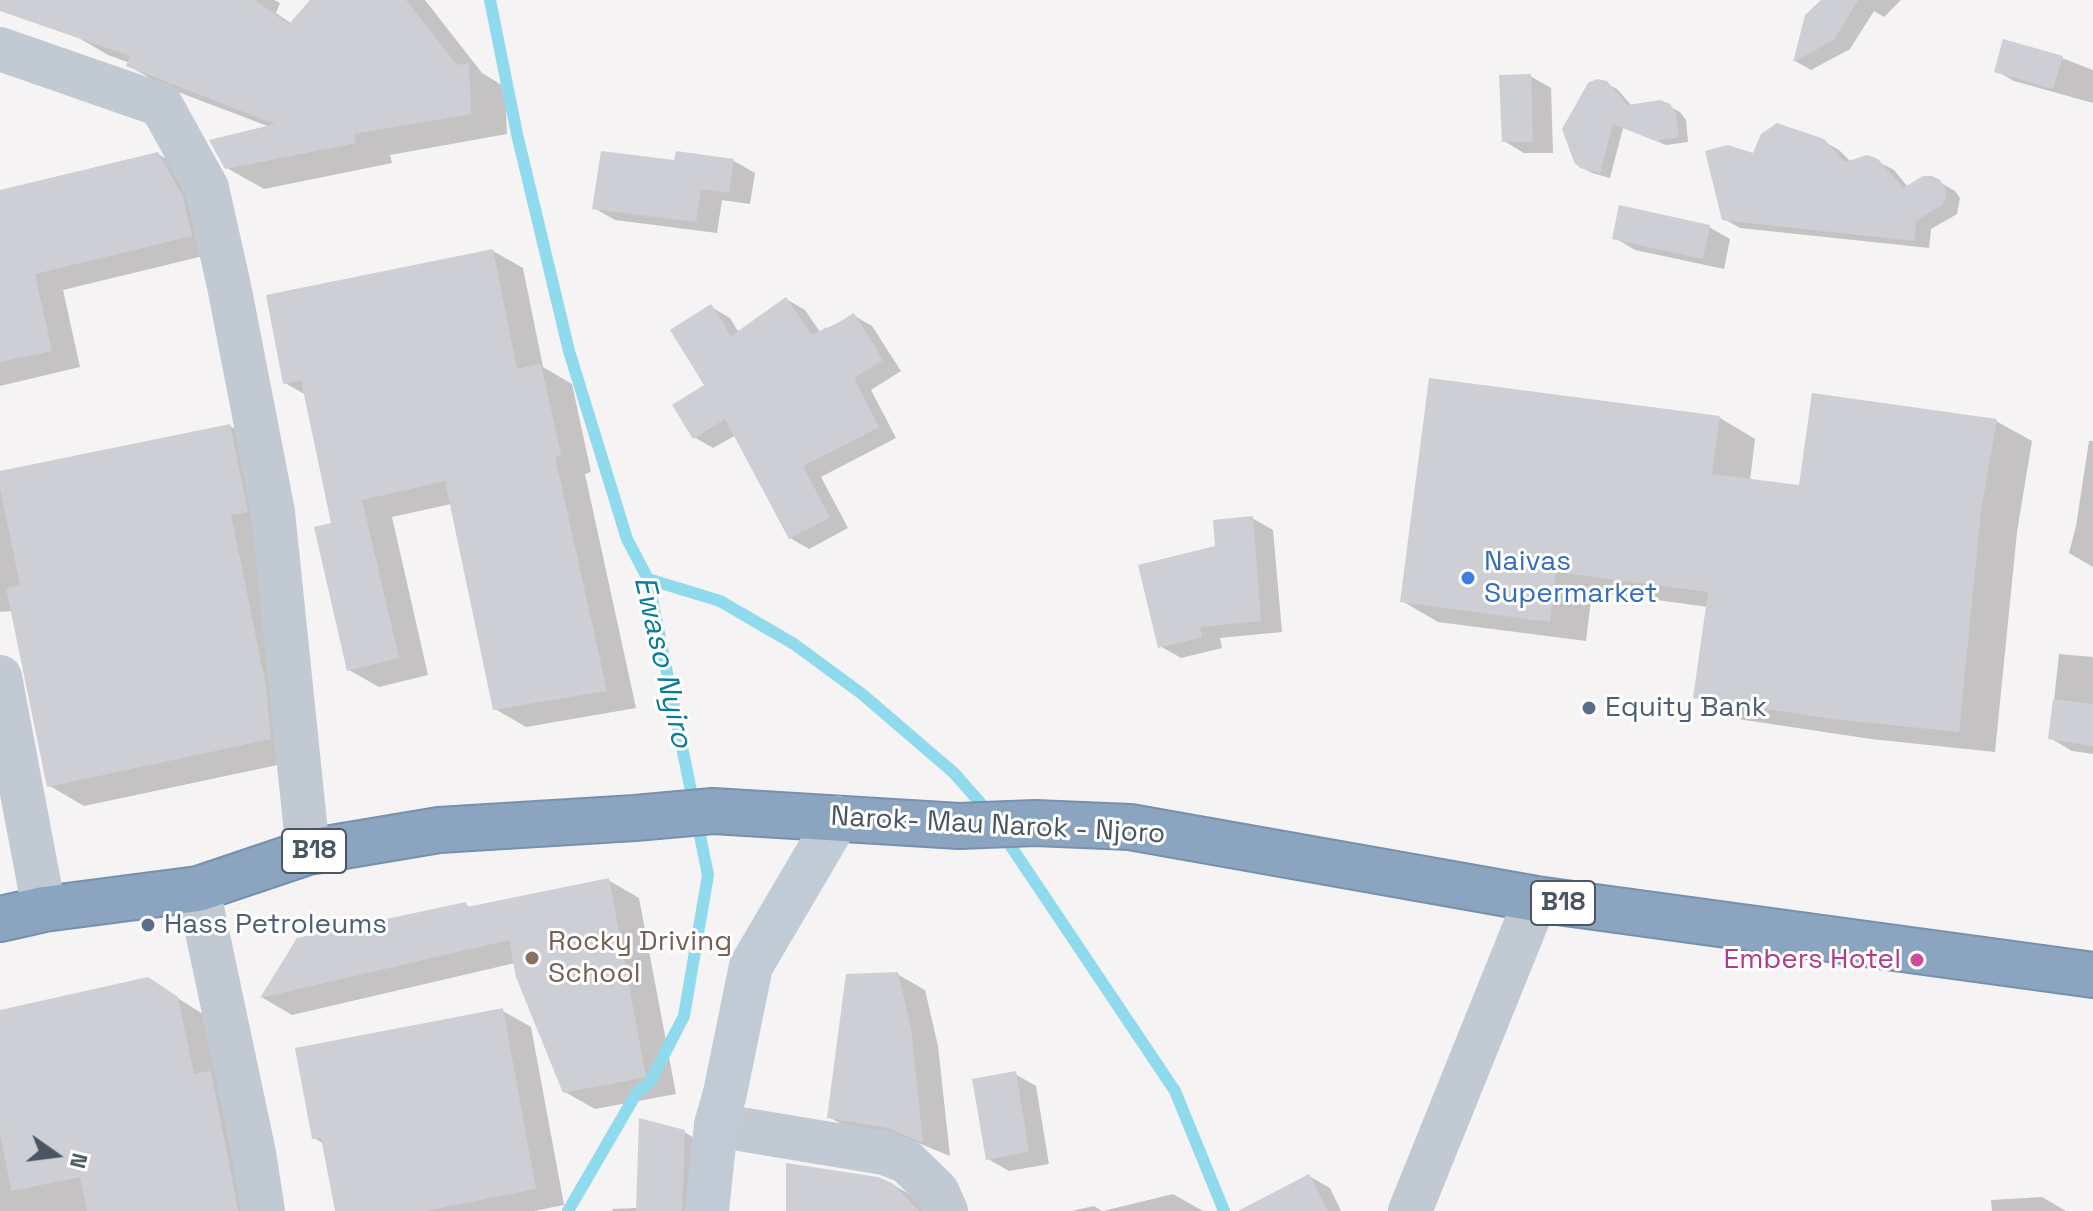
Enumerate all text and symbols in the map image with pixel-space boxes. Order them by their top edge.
place label: Naivas Supermarket [1484,545,1657,611]
marker: Naivas Supermarket [1459,569,1477,587]
water label: Ewaso Nyiro [625,573,699,751]
place label: Equity Bank [1605,691,1767,725]
marker: Equity Bank [1580,699,1598,717]
street label: Narok- Mau Narok - Njoro [830,800,1166,852]
road number: B18 [282,829,346,873]
road number: B18 [1531,881,1595,925]
place label: Hass Petroleums [164,908,387,942]
marker: Hass Petroleums [139,916,157,934]
place label: Rocky Driving School [548,925,732,991]
place label: Embers Hotel [1723,943,1901,977]
marker: Rocky Driving School [523,949,541,967]
marker: Embers Hotel [1908,951,1926,969]
north arrow [16,1115,96,1195]
text: N [64,1150,95,1171]

